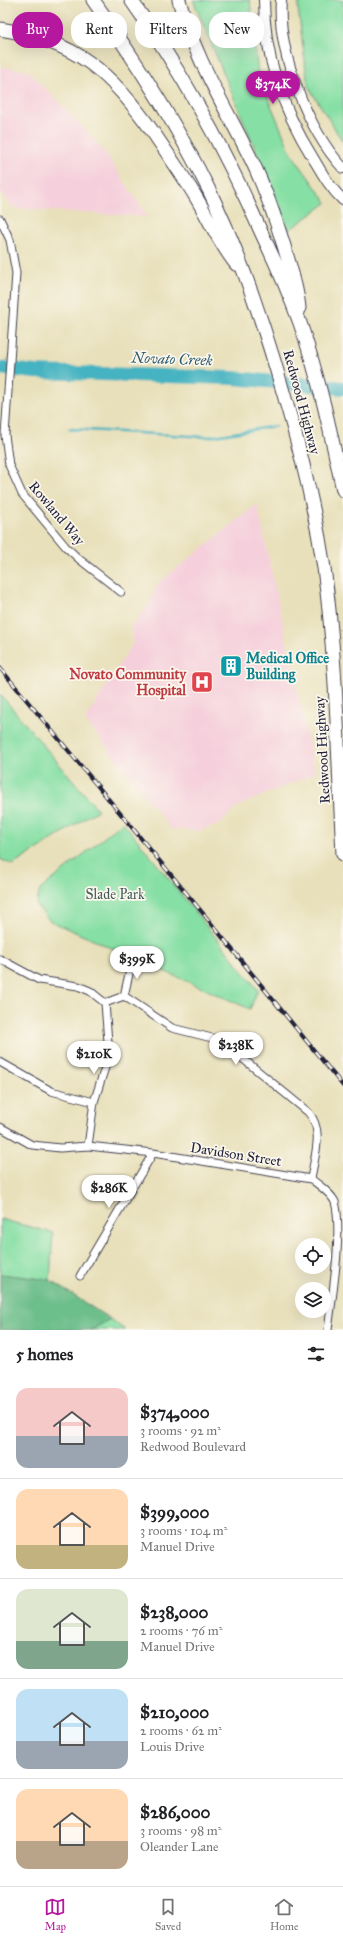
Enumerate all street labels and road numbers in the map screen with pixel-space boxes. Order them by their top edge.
street label: Redwood Highway [279,348,324,457]
street label: Rowland Way [25,478,89,549]
street label: Redwood Highway [311,695,334,804]
street label: Davidson Street [189,1139,283,1170]

